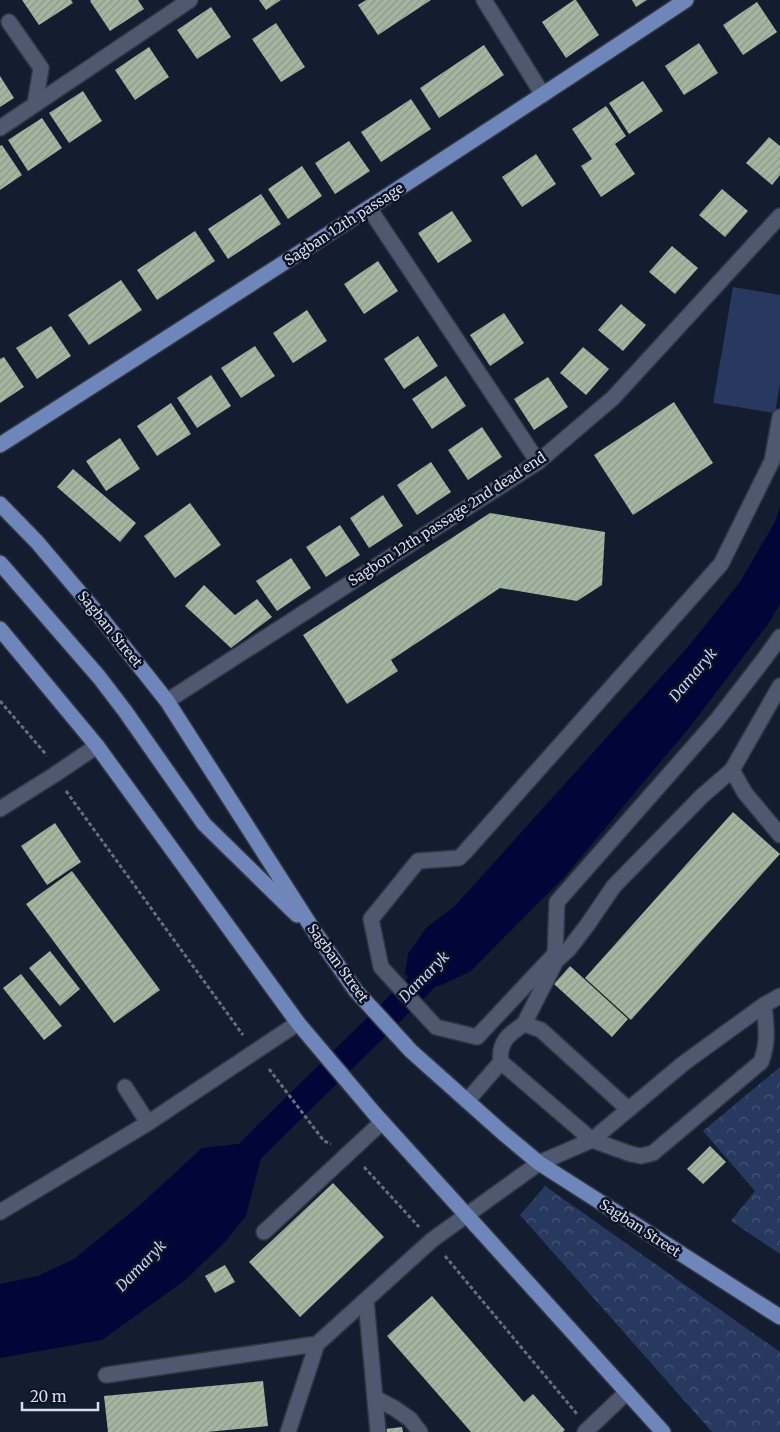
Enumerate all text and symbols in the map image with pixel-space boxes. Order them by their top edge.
street label: Sagban 12th passage [281,179,407,269]
street label: Sagbon 12th passage 2nd dead end [345,448,550,590]
street label: Sagban Street [74,587,147,671]
water label: Damaryk [664,643,721,706]
street label: Sagban Street [303,920,373,1006]
water label: Damaryk [394,946,453,1007]
street label: Sagban Street [596,1195,684,1261]
water label: Damaryk [111,1235,170,1296]
scale bar [22,1380,99,1412]
text: 20 m [30,1387,67,1406]

